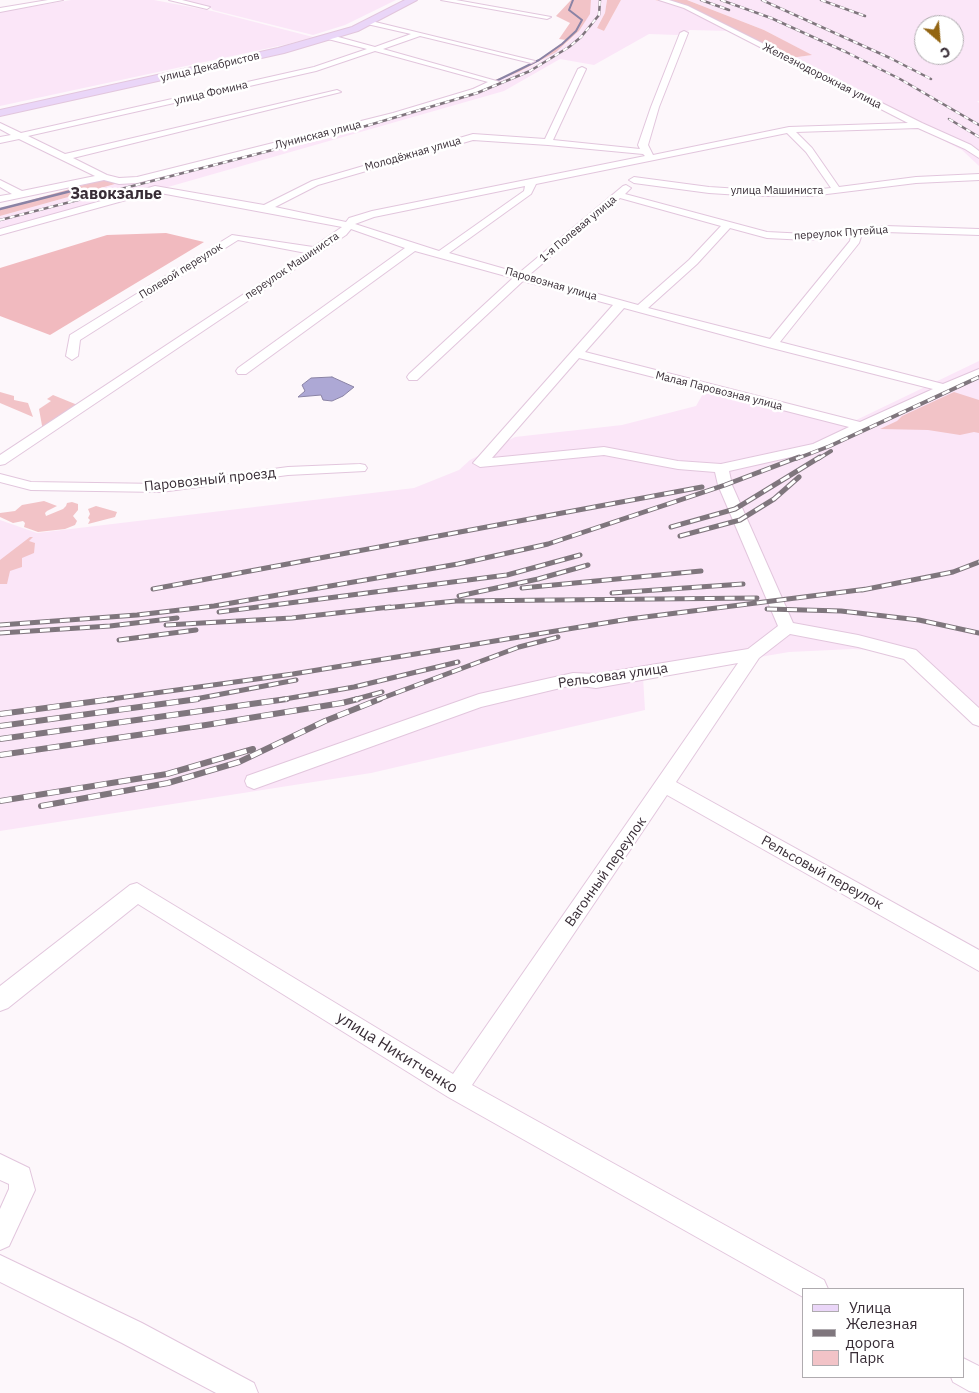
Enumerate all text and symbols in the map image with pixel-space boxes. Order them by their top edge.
north arrow [914,15,964,65]
street label: Железнодорожная улица [760,40,884,112]
text: С [937,42,954,63]
street label: улица Декабристов [159,49,261,85]
street label: улица Фомина [173,78,249,108]
street label: Лунинская улица [273,118,363,152]
street label: Молодёжная улица [363,134,463,174]
district label: Завокзалье [70,184,162,204]
street label: улица Машиниста [731,184,823,198]
street label: 1-я Полевая улица [537,193,619,265]
street label: переулок Путейца [794,223,888,243]
street label: переулок Машиниста [242,230,342,302]
street label: Полевой переулок [137,240,225,302]
street label: Паровозная улица [503,265,599,303]
street label: Малая Паровозная улица [654,369,784,413]
street label: Паровозный проезд [143,465,277,495]
street label: Рельсовая улица [557,660,669,692]
street label: Вагонный переулок [562,814,650,930]
street label: Рельсовый переулок [758,832,886,914]
street label: улица Никитченко [333,1008,461,1098]
legend [802,1288,964,1378]
text: Улица [849,1298,891,1317]
text: Железная дорога [846,1314,917,1352]
text: Парк [849,1348,884,1367]

